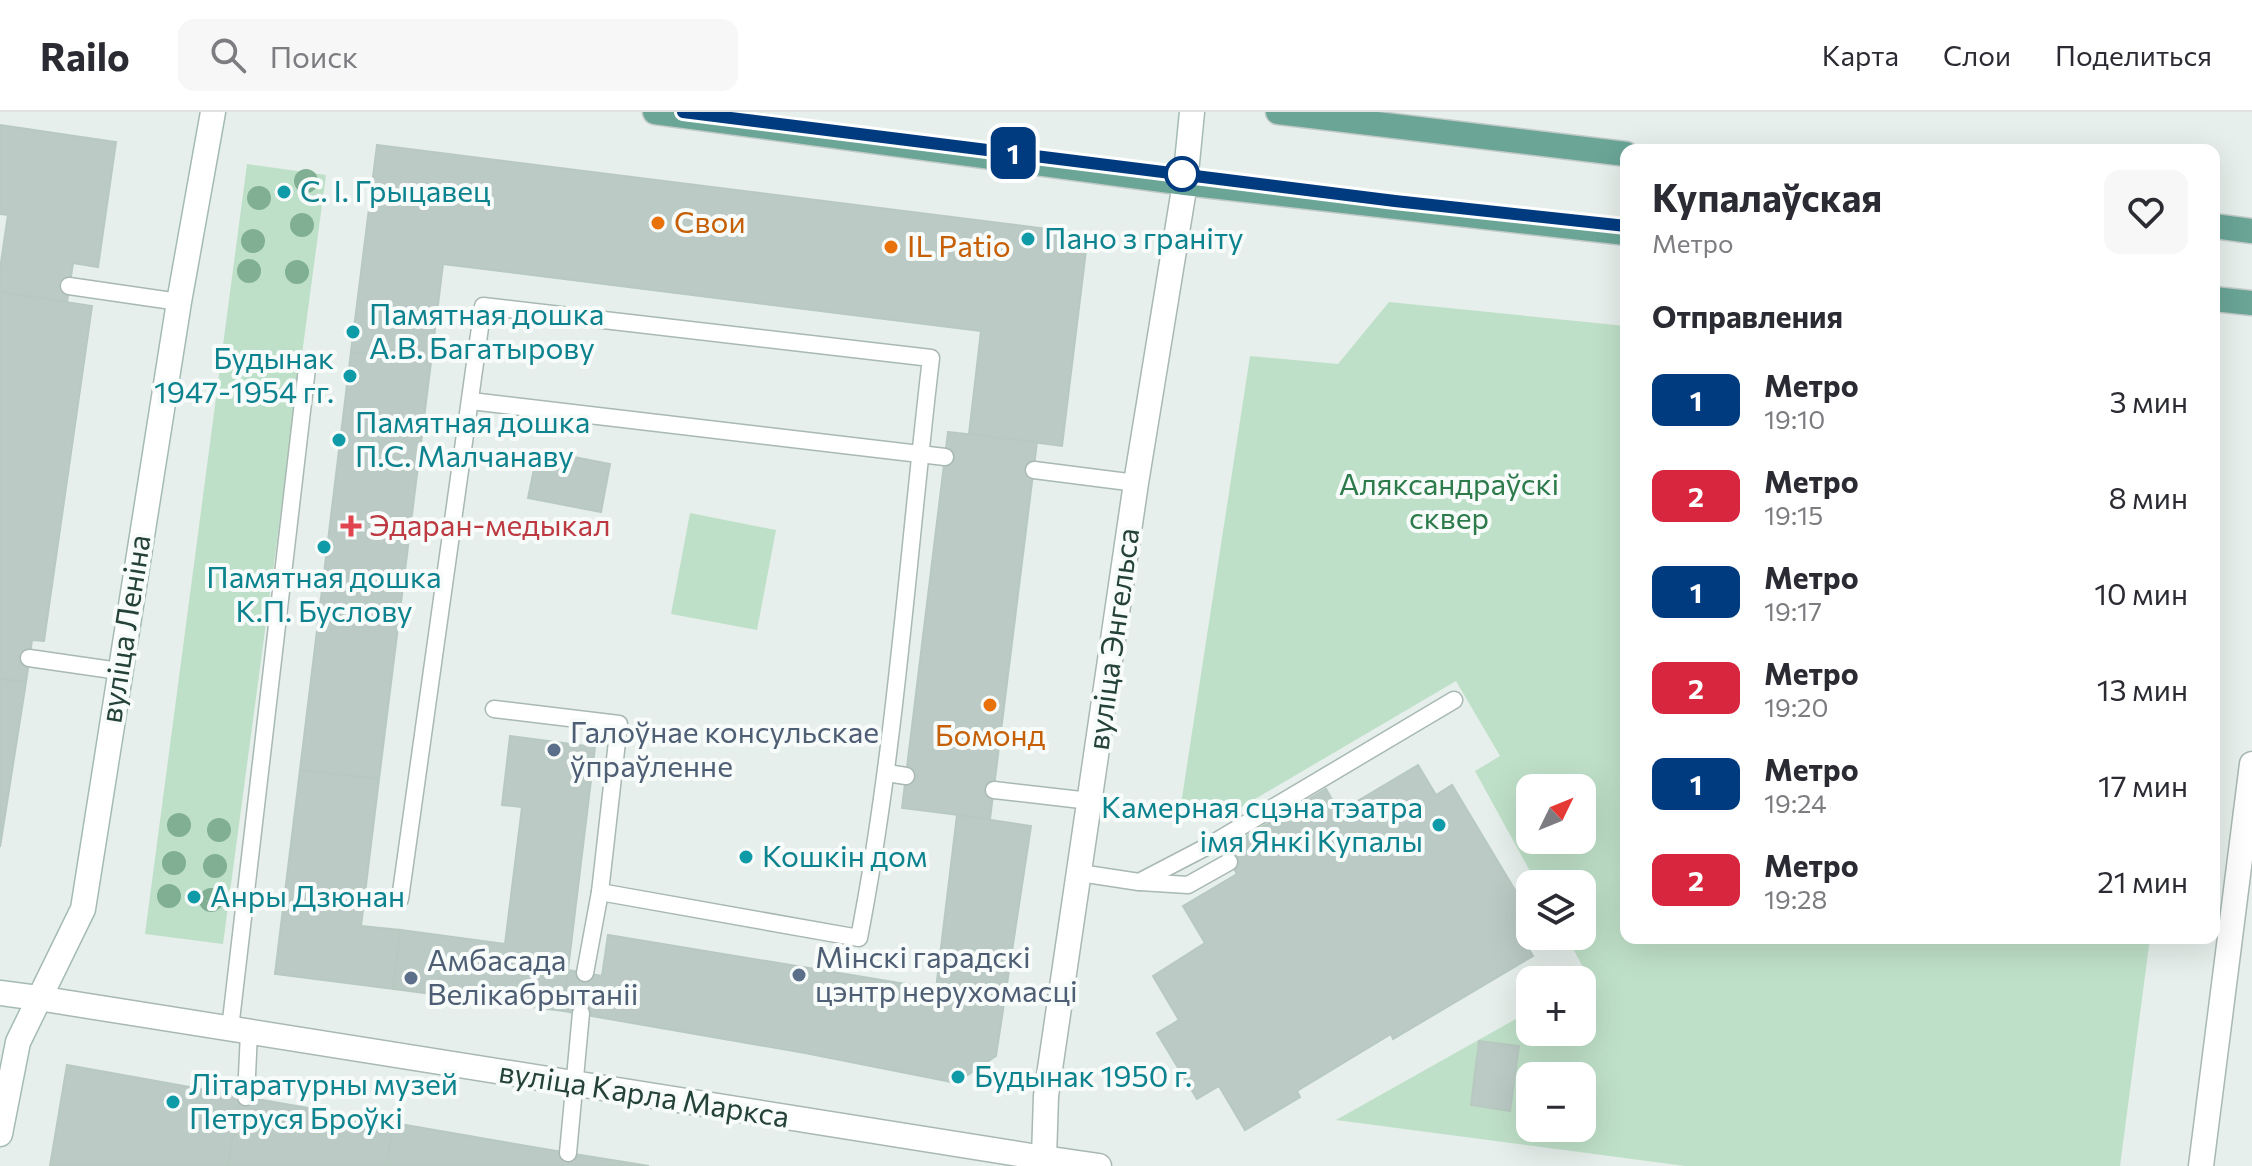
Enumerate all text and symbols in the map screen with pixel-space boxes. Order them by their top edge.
search box [178,19,738,91]
text: Railo [40,32,130,79]
icon: search [206,33,250,77]
text: Поиск [270,37,358,74]
text: Карта [1822,38,1899,72]
text: Слои [1943,38,2011,72]
text: Поделиться [2055,38,2212,72]
line badge: 1 [987,127,1039,179]
text: 1 [1007,136,1019,170]
unlabelled marker [1165,157,1199,191]
button: heart [2104,170,2188,254]
place label: С. І. Грыцавец [300,171,491,208]
text: Купалаўская [1652,173,1882,220]
marker: С. І. Грыцавец [275,183,293,201]
place label: Свои [674,202,746,239]
marker: Свои [649,214,667,232]
place label: Пано з граніту [1044,218,1244,255]
place label: IL Patio [907,226,1011,263]
text: Метро [1652,227,1734,258]
marker: Пано з граніту [1019,230,1037,248]
marker: IL Patio [882,238,900,256]
place label: Памятная дошка А.В. Багатырову [369,294,604,365]
text: Отправления [1652,297,1843,334]
marker: Памятная дошка А.В. Багатырову [344,323,362,341]
place label: Будынак 1947-1954 гг. [154,338,334,409]
text: Метро [1764,366,1859,403]
marker: Будынак 1947-1954 гг. [341,367,359,385]
text: 3 мин [2109,382,2188,419]
text: 1 [1690,383,1702,417]
place label: Памятная дошка П.С. Малчанаву [355,402,590,473]
text: 19:10 [1764,403,1825,434]
marker: Памятная дошка П.С. Малчанаву [330,431,348,449]
text: Метро [1764,462,1859,499]
park label: Аляксандраўскі сквер [1339,464,1559,535]
text: 8 мин [2108,478,2188,515]
text: 2 [1688,479,1704,513]
text: 19:15 [1764,499,1823,530]
place label: Эдаран-медыкал [369,505,610,542]
marker: Эдаран-медыкал [340,515,362,537]
street label: вуліца Энгельса [1078,525,1145,752]
street label: вуліца Леніна [90,532,157,725]
marker: Памятная дошка К.П. Буслову [315,538,333,556]
place label: Памятная дошка К.П. Буслову [206,557,442,628]
text: Метро [1764,558,1859,595]
text: 10 мин [2094,574,2188,611]
text: 1 [1690,575,1702,609]
text: 19:17 [1764,595,1822,626]
text: Метро [1764,654,1859,691]
text: 13 мин [2097,670,2188,707]
text: 2 [1688,671,1704,705]
text: 19:20 [1764,691,1828,722]
marker: Бомонд [981,696,999,714]
place label: Галоўнае консульскае ўпраўленне [570,712,879,783]
place label: Бомонд [935,715,1045,752]
marker: Галоўнае консульскае ўпраўленне [545,741,563,759]
text: Метро [1764,750,1859,787]
text: 17 мин [2098,766,2188,803]
text: 1 [1690,767,1702,801]
north arrow [1516,774,1596,854]
map controls [1516,774,1596,1142]
place label: Камерная сцэна тэатра імя Янкі Купалы [1101,787,1423,858]
text: 19:24 [1764,787,1827,818]
marker: Камерная сцэна тэатра імя Янкі Купалы [1430,816,1448,834]
place label: Кошкін дом [762,836,927,873]
text: Метро [1764,846,1859,883]
marker: Кошкін дом [737,848,755,866]
text: 21 мин [2097,862,2188,899]
text: 2 [1688,863,1704,897]
button: layers [1516,870,1596,950]
place label: Анры Дзюнан [210,876,405,913]
text: 19:28 [1764,883,1827,914]
marker: Анры Дзюнан [185,888,203,906]
place label: Мінскі гарадскі цэнтр нерухомасці [815,937,1078,1008]
place label: Амбасада Велікабрытаніі [427,940,639,1011]
marker: Мінскі гарадскі цэнтр нерухомасці [790,966,808,984]
button: + [1516,966,1596,1046]
marker: Амбасада Велікабрытаніі [402,969,420,987]
street label: вуліца Карла Маркса [497,1051,792,1134]
place label: Будынак 1950 г. [974,1056,1192,1093]
button: − [1516,1062,1596,1142]
place label: Літаратурны музей Петруся Броўкі [189,1064,458,1135]
marker: Будынак 1950 г. [949,1068,967,1086]
marker: Літаратурны музей Петруся Броўкі [164,1093,182,1111]

